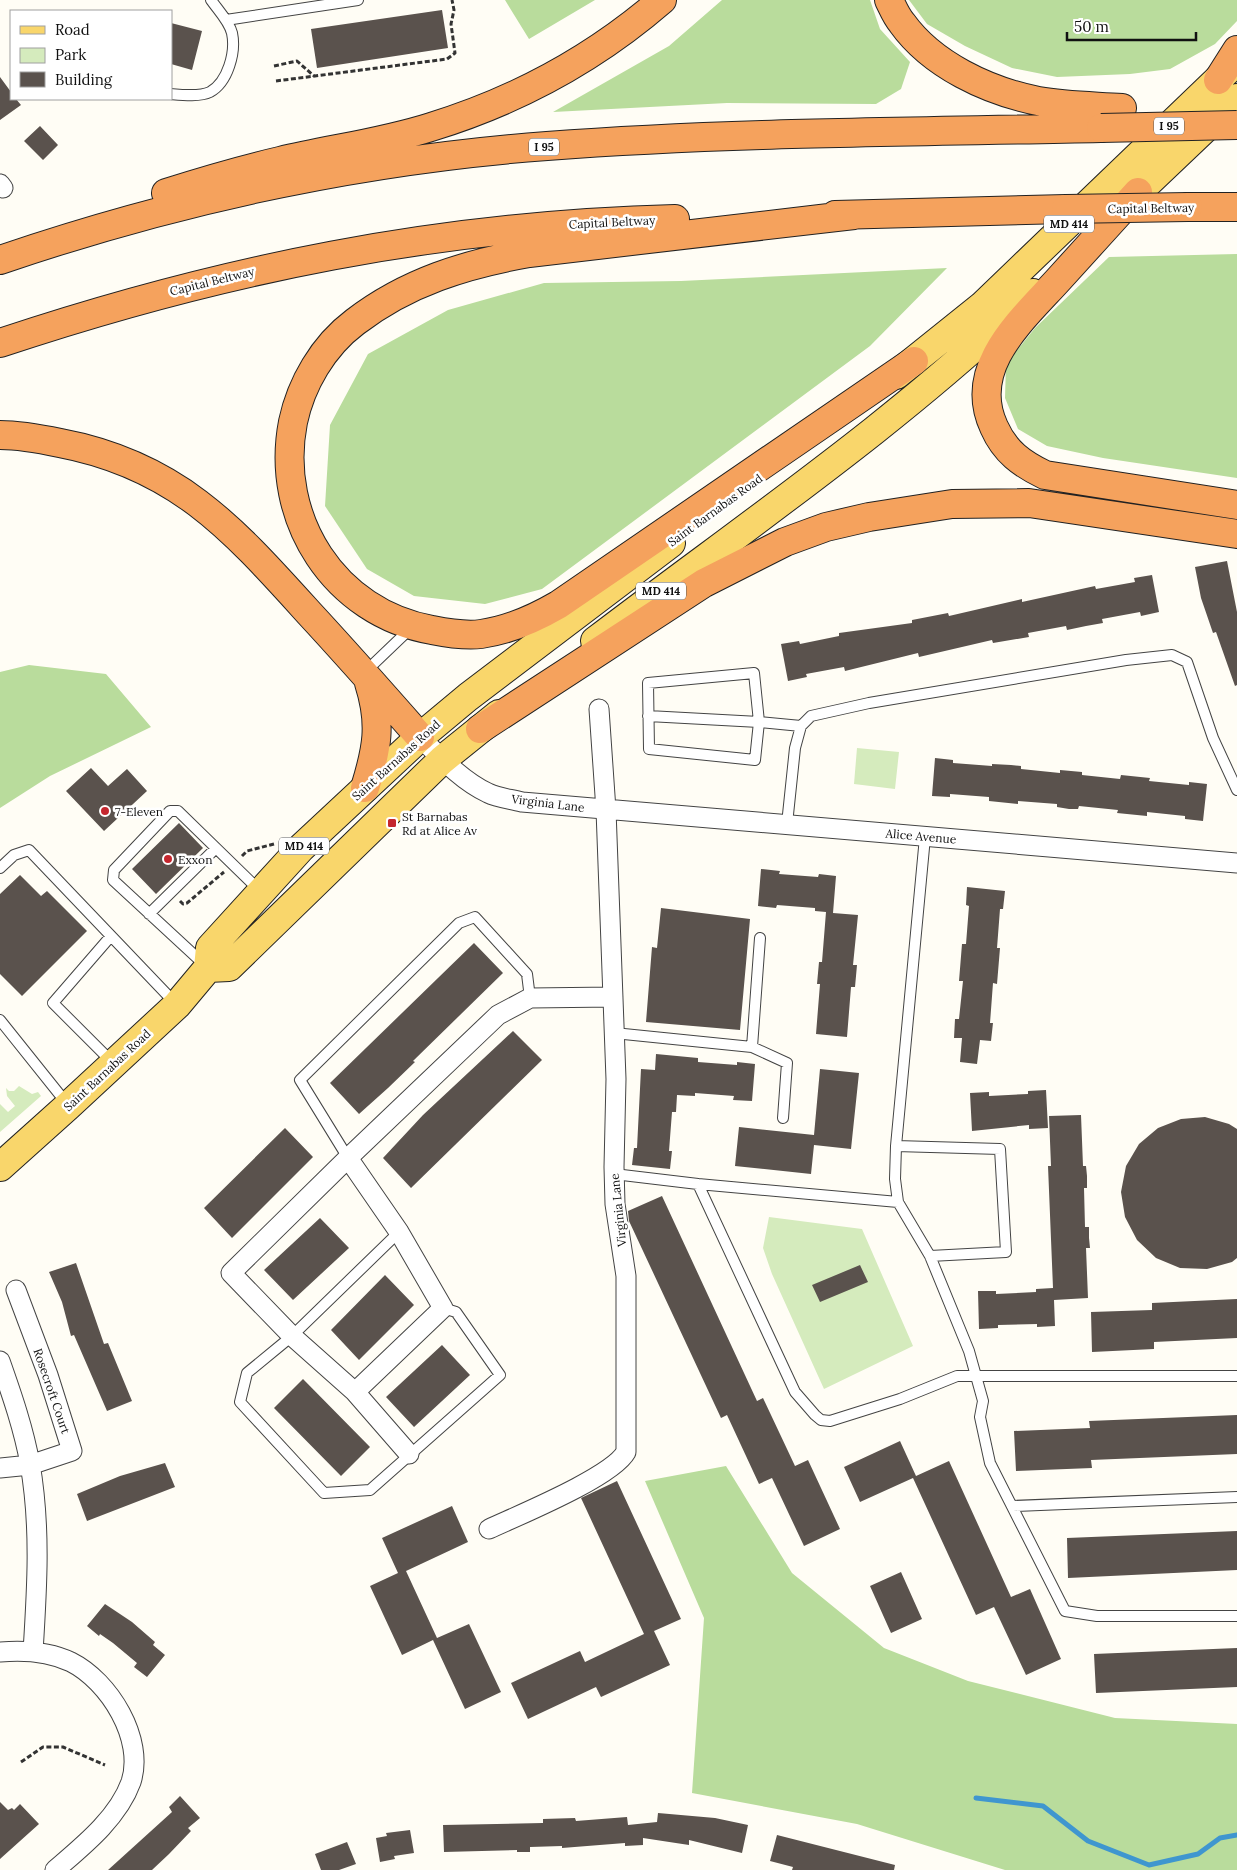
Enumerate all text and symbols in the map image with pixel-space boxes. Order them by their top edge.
legend [10,10,172,100]
scale bar [1067,10,1196,42]
text: 50 m [1074,17,1109,36]
text: Road [55,20,90,39]
text: Park [55,45,86,64]
text: Building [55,70,113,89]
road number: I 95 [1154,118,1184,134]
road number: I 95 [529,138,559,156]
street label: Capital Beltway [1108,200,1195,216]
street label: Capital Beltway [568,212,656,232]
road number: MD 414 [1044,215,1094,232]
street label: Capital Beltway [168,263,256,299]
street label: Saint Barnabas Road [665,471,765,549]
road number: MD 414 [636,582,686,600]
street label: Saint Barnabas Road [349,716,443,804]
street label: Virginia Lane [510,791,586,815]
place label: 7-Eleven [115,804,163,819]
marker: 7-Eleven [99,805,111,817]
place label: St Barnabas Rd at Alice Av [402,809,478,838]
marker: St Barnabas Rd at Alice Av [386,817,398,829]
street label: Alice Avenue [884,825,957,847]
road number: MD 414 [279,838,329,854]
place label: Exxon [178,852,212,867]
marker: Exxon [162,853,174,865]
street label: Saint Barnabas Road [60,1026,154,1114]
street label: Virginia Lane [607,1172,629,1248]
street label: Rosecroft Court [30,1346,74,1436]

